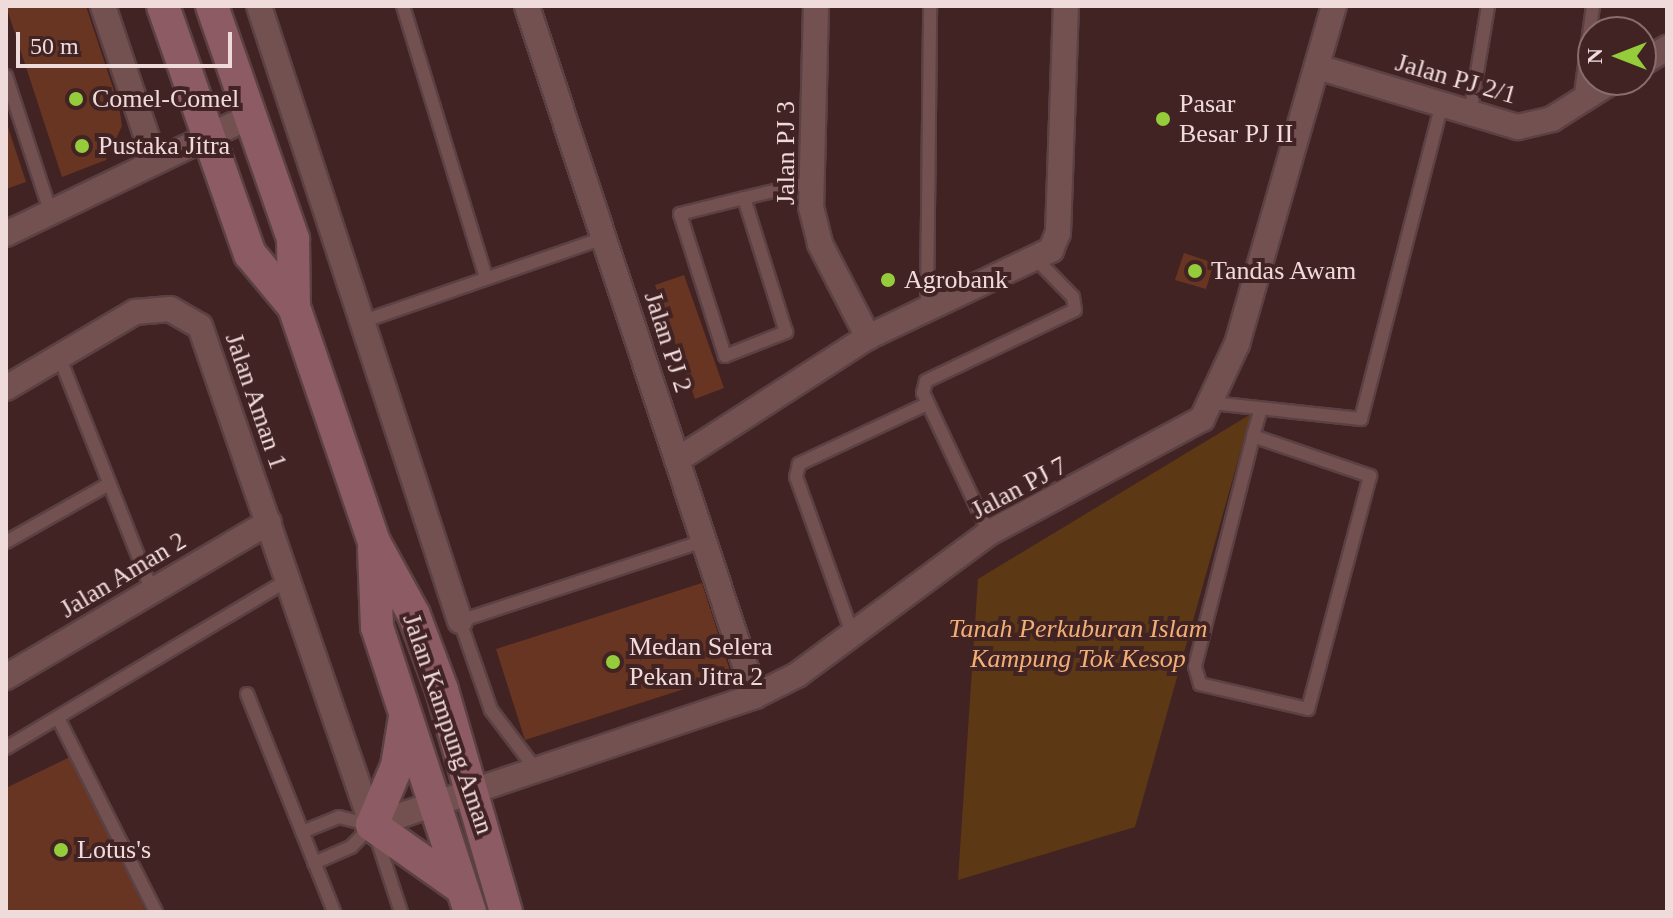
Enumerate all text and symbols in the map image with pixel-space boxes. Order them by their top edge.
scale bar [20,16,236,66]
north arrow [1577,16,1657,96]
text: 50 m [30,33,79,59]
street label: Jalan PJ 2/1 [1392,47,1520,111]
text: N [1582,48,1607,64]
place label: Comel-Comel [92,83,239,115]
place label: Pasar Besar PJ II [1179,88,1293,150]
marker: Comel-Comel [67,90,85,108]
street label: Jalan PJ 3 [770,101,802,205]
marker: Pasar Besar PJ II [1154,110,1172,128]
place label: Pustaka Jitra [98,130,230,162]
marker: Pustaka Jitra [73,137,91,155]
place label: Tandas Awam [1211,255,1358,287]
marker: Tandas Awam [1186,262,1204,280]
place label: Agrobank [904,264,1008,296]
marker: Agrobank [879,271,897,289]
street label: Jalan PJ 2 [637,288,699,396]
street label: Jalan Aman 1 [218,328,294,474]
street label: Jalan PJ 7 [966,450,1072,526]
street label: Jalan Aman 2 [54,525,192,625]
street label: Jalan Kampung Aman [395,609,501,839]
park label: Tanah Perkuburan Islam Kampung Tok Kesop [948,613,1208,674]
place label: Medan Selera Pekan Jitra 2 [629,631,773,692]
marker: Medan Selera Pekan Jitra 2 [604,653,622,671]
place label: Lotus's [77,834,151,866]
marker: Lotus's [52,841,70,859]

